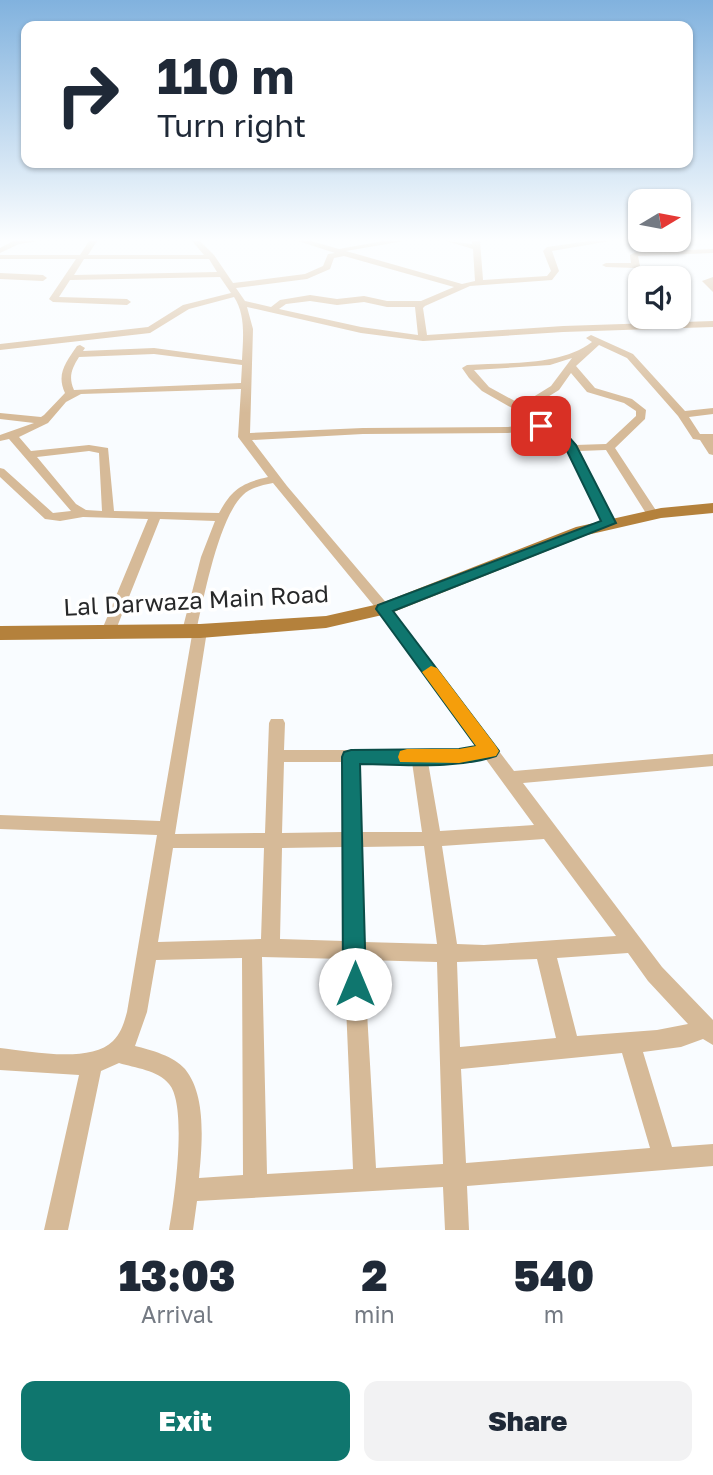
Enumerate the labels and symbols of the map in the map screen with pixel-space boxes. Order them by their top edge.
north arrow [628,189,691,252]
pin [511,396,571,456]
street label: Lal Darwaza Main Road [62,578,329,621]
position arrow [318,947,392,1021]

